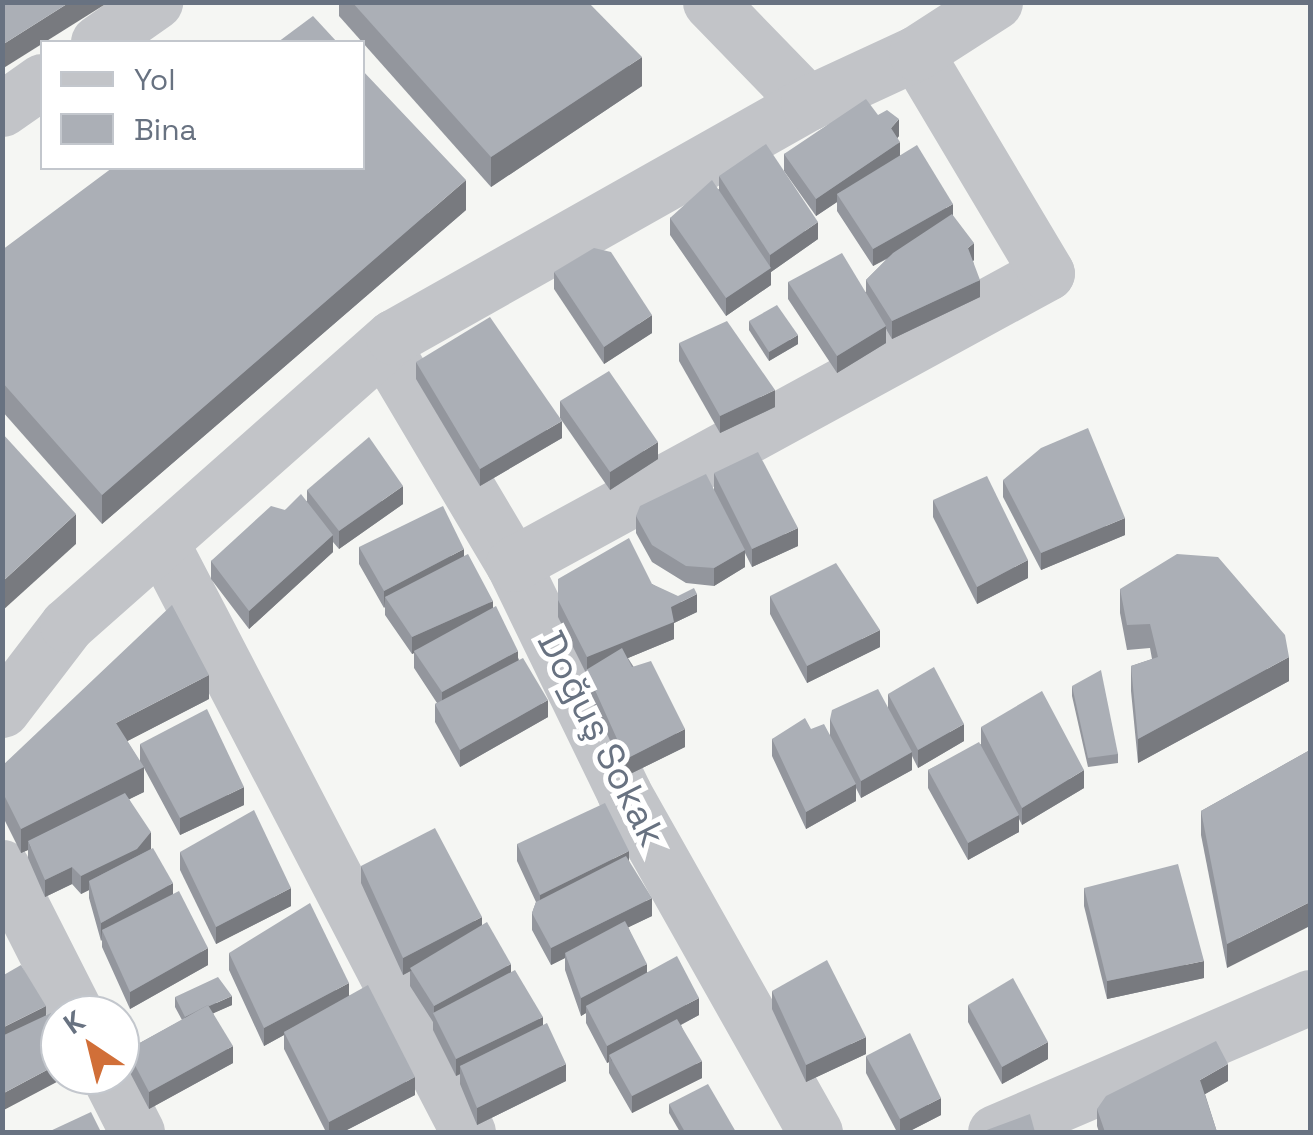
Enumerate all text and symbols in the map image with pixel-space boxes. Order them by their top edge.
legend [40,40,365,170]
text: Yol [134,60,176,99]
text: Bina [134,110,197,149]
street label: Doğuş Sokak [527,624,675,854]
north arrow [40,995,140,1095]
text: K [56,1002,91,1042]

